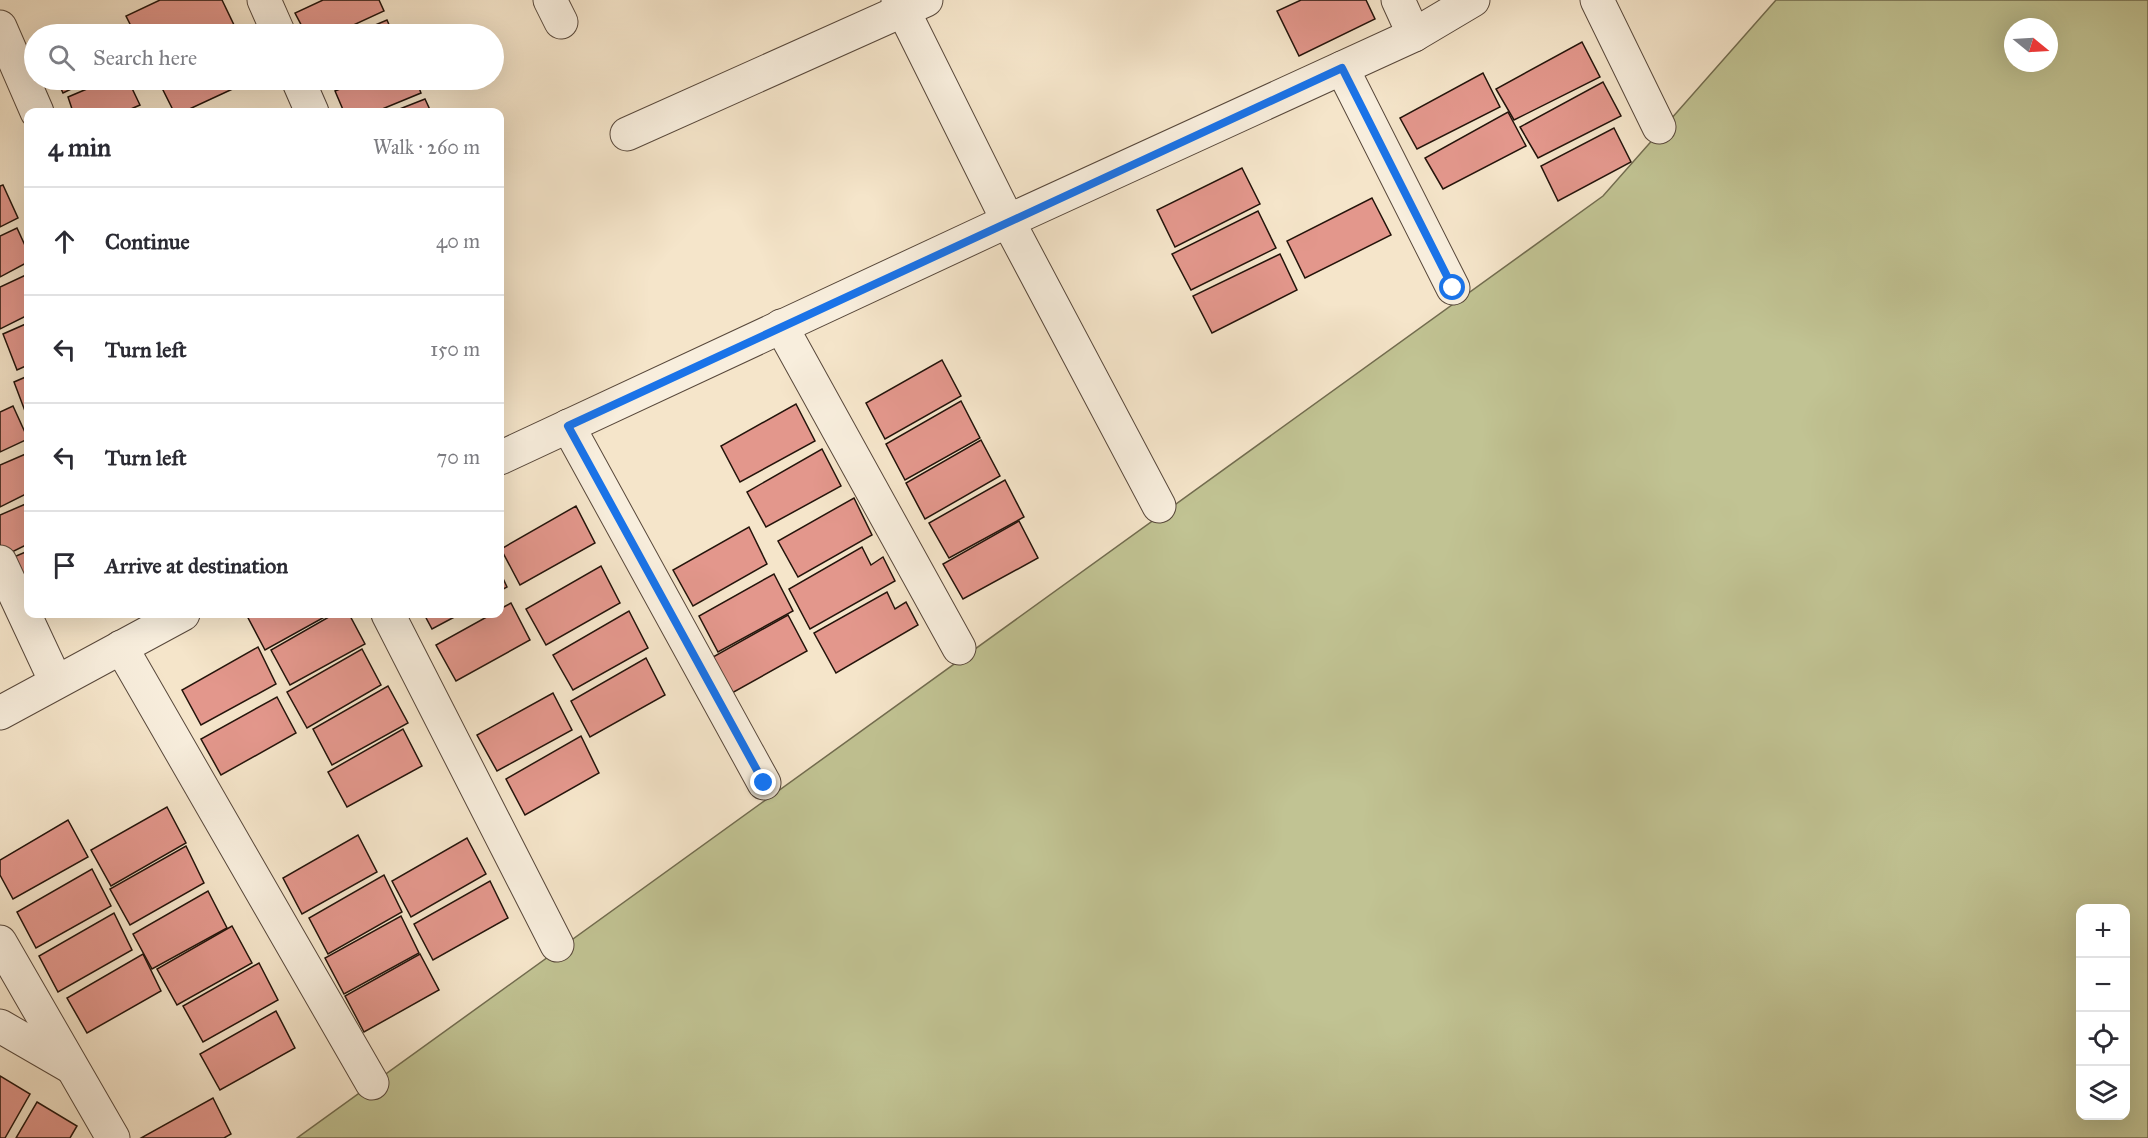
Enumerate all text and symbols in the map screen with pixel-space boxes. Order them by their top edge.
north arrow [2004,18,2058,72]
search box [24,24,504,90]
icon: search [45,41,78,74]
text: Search here [93,44,197,71]
text: 4 min [48,131,111,163]
text: Walk · 260 m [373,135,480,159]
icon: ahead [48,225,81,258]
text: Continue [105,228,190,255]
text: 40 m [436,229,480,253]
route start [1439,274,1465,300]
icon: left [48,333,81,366]
text: Turn left [105,336,187,363]
text: 150 m [430,337,480,361]
icon: left [48,441,81,474]
text: Turn left [105,444,187,471]
text: 70 m [437,445,480,469]
icon: arrive [48,549,81,582]
text: Arrive at destination [105,552,288,579]
route end [750,769,776,795]
map controls [2076,904,2130,1120]
button: + [2076,904,2130,958]
button: − [2076,958,2130,1012]
button: locate [2076,1012,2130,1066]
button: layers [2076,1066,2130,1120]

